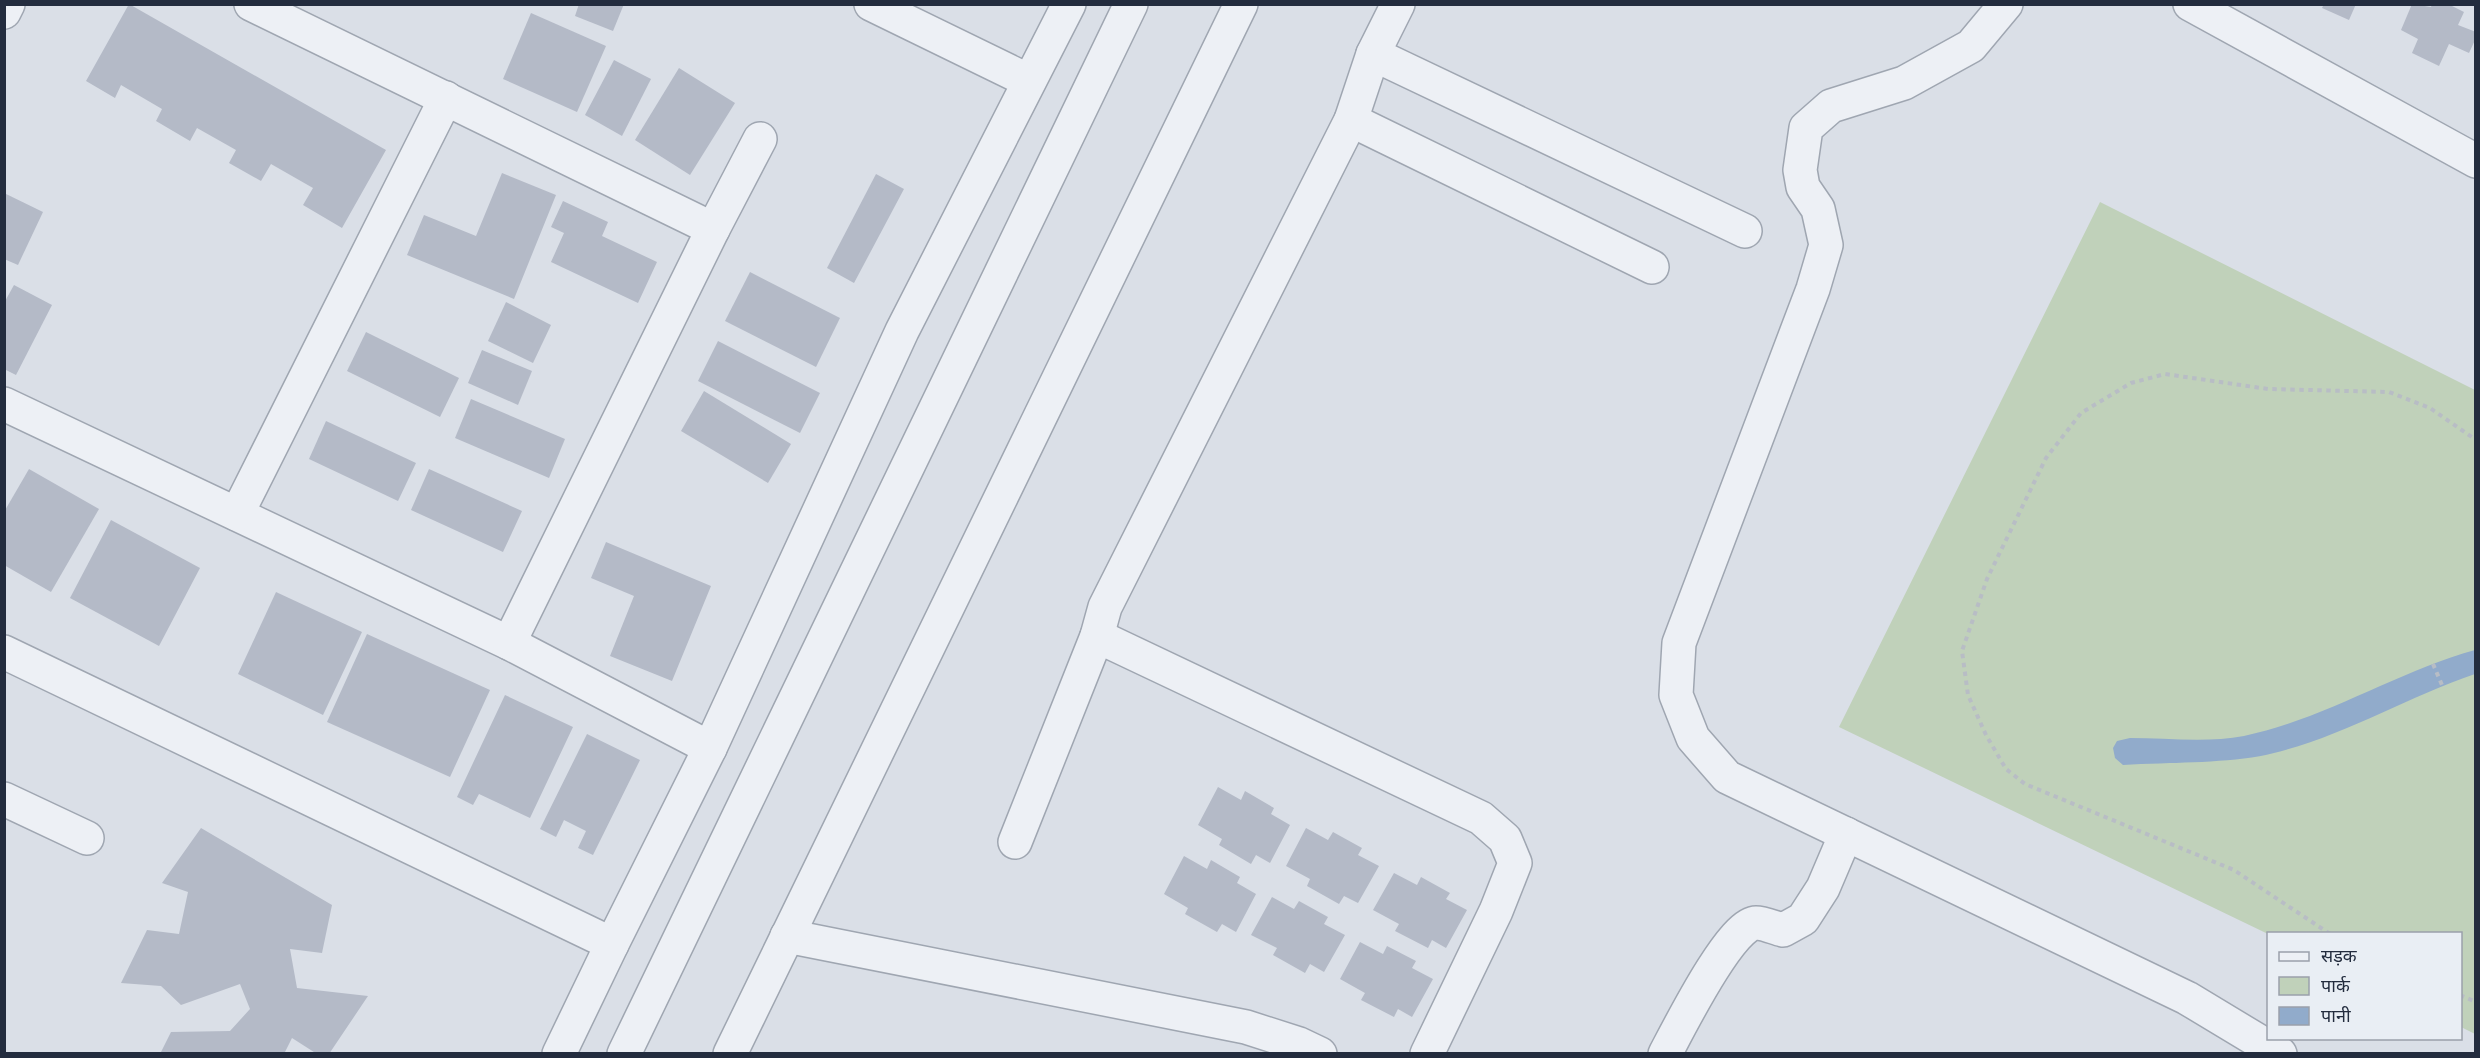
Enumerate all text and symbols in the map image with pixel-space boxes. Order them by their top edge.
legend [2267,932,2462,1040]
text: सड़क [2321,946,2358,966]
text: पार्क [2321,975,2351,996]
text: पानी [2321,1006,2351,1026]

